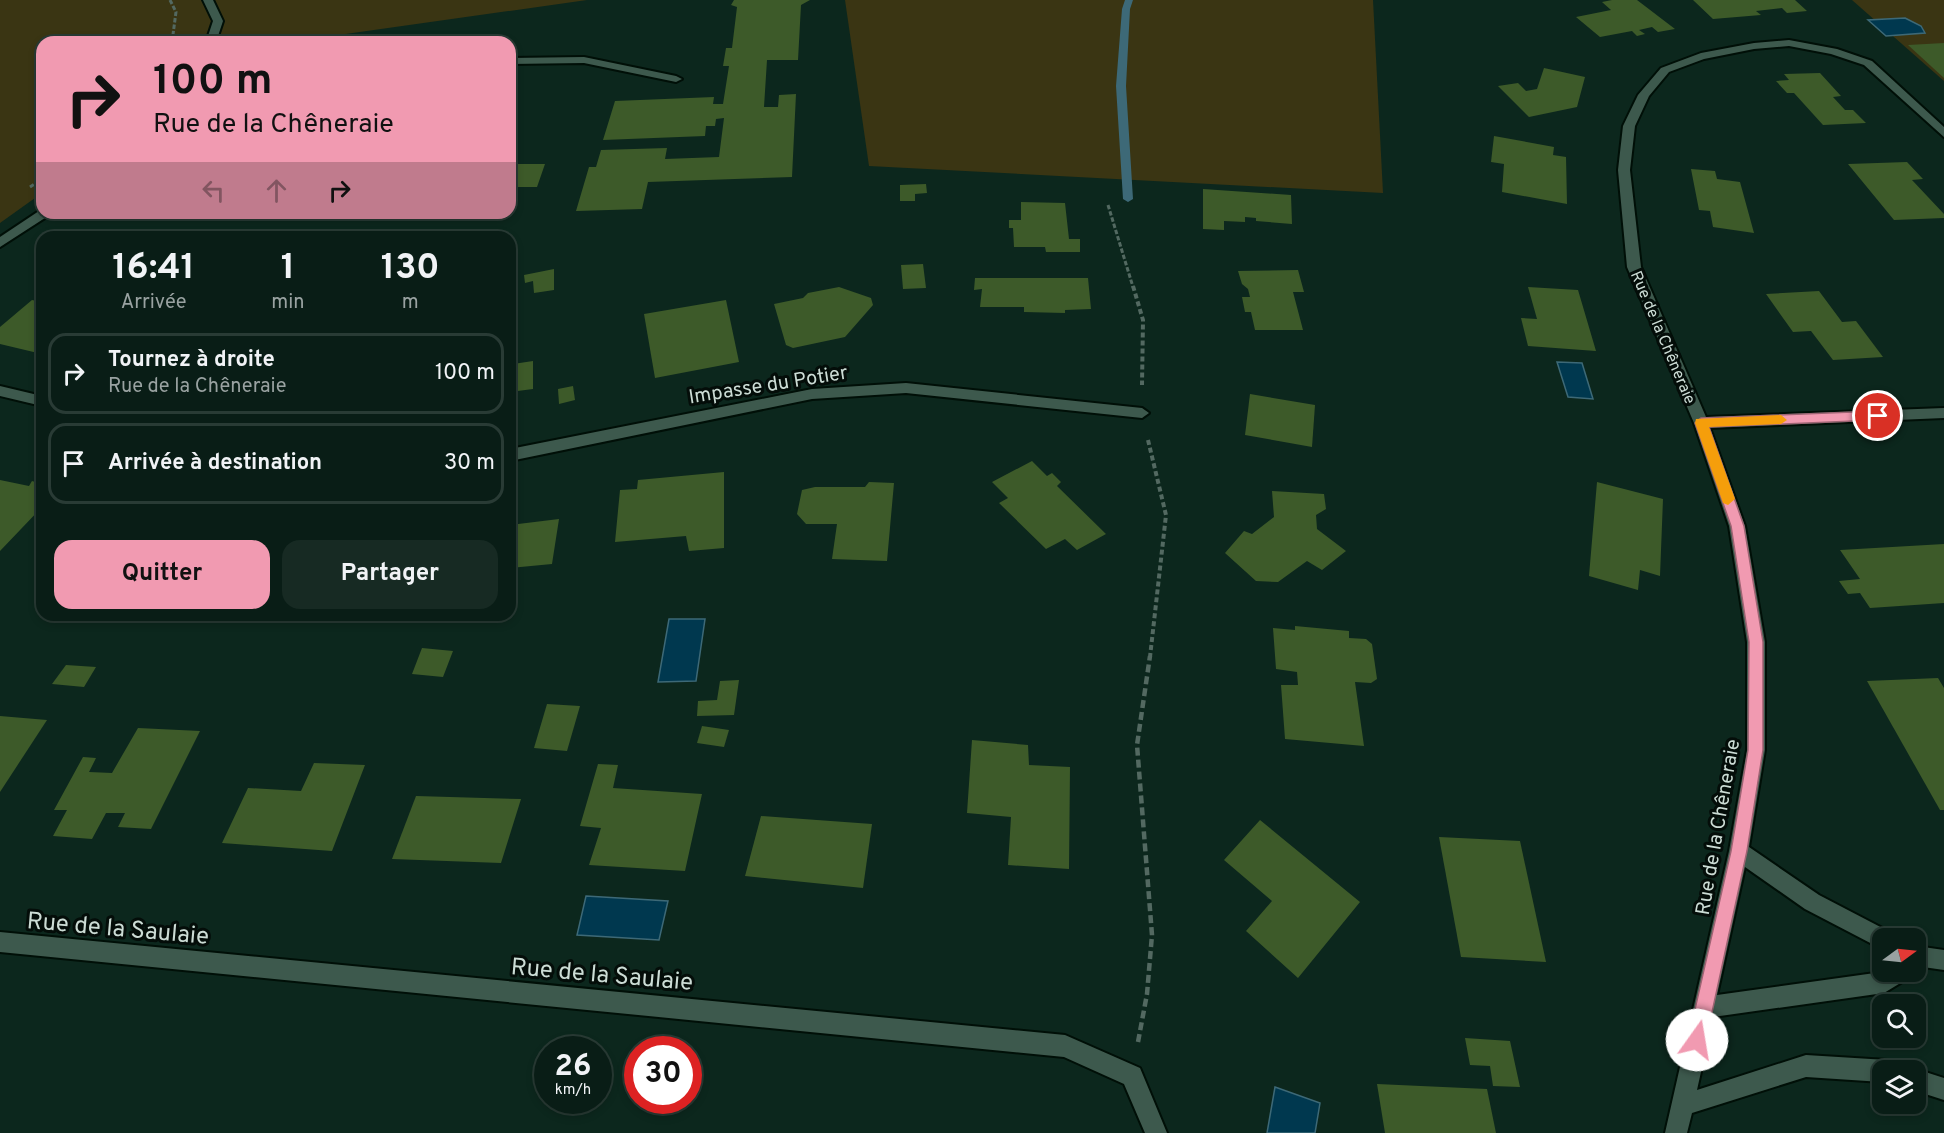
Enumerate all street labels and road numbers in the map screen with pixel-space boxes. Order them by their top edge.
street label: Rue de la Chêneraie [1625,268,1699,407]
street label: Impasse du Potier [687,361,850,411]
street label: Rue de la Chêneraie [1691,737,1747,917]
street label: Rue de la Saulaie [26,907,210,953]
street label: Rue de la Saulaie [510,953,694,999]

